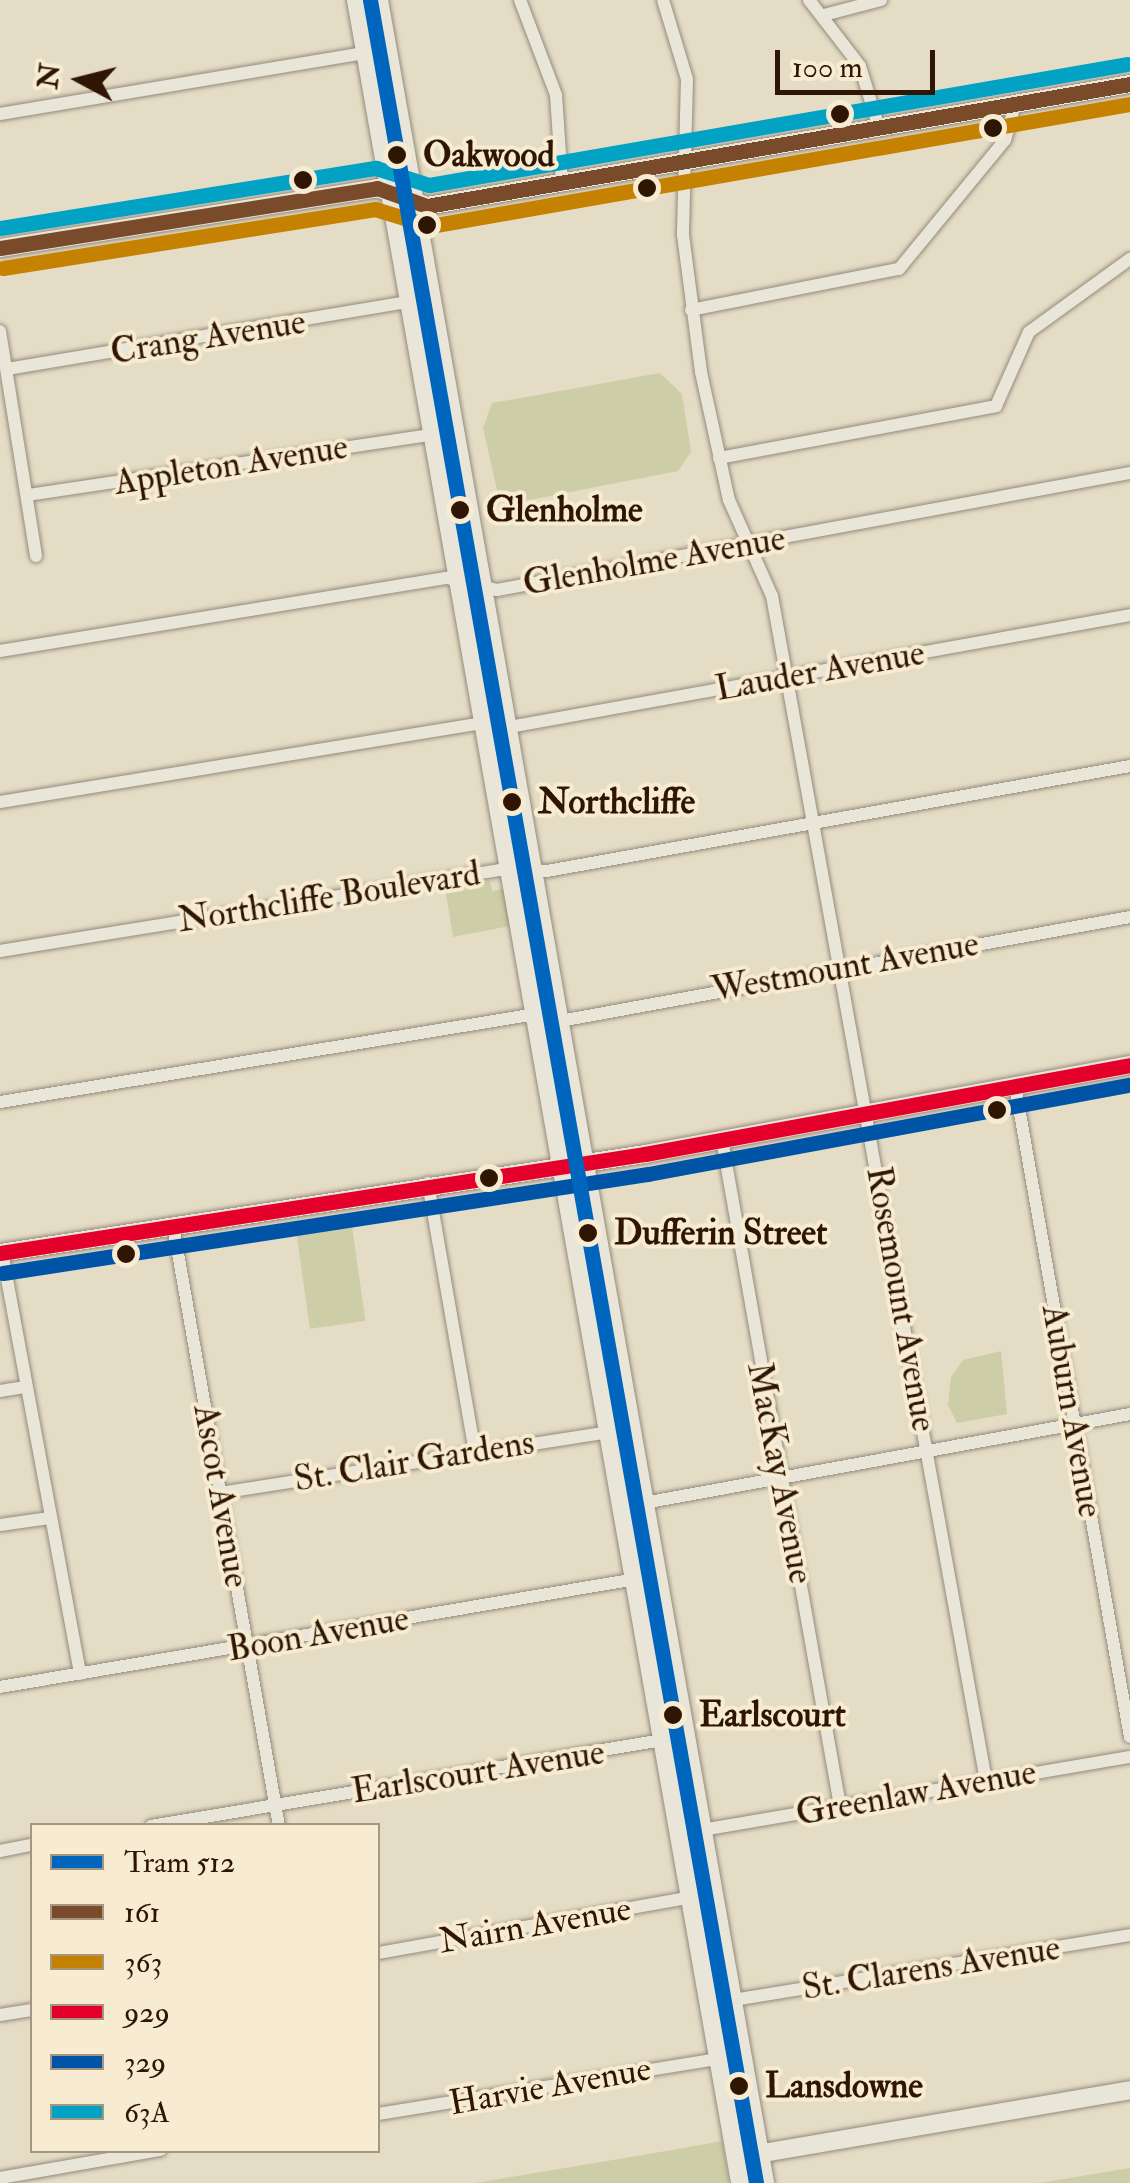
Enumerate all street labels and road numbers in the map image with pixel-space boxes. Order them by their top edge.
street label: Crang Avenue [108,301,308,373]
street label: Appleton Avenue [111,426,351,504]
street label: Glenholme Avenue [520,517,788,605]
street label: Lauder Avenue [712,632,928,710]
street label: Northcliffe Boulevard [175,852,483,942]
street label: Westmount Avenue [708,923,982,1011]
street label: Rosemount Avenue [857,1163,945,1435]
street label: Auburn Avenue [1033,1301,1111,1521]
street label: MacKay Avenue [738,1359,822,1587]
street label: Ascot Avenue [184,1401,258,1591]
street label: St. Clair Gardens [291,1421,537,1501]
street label: Boon Avenue [224,1597,412,1671]
street label: Earlscourt Avenue [349,1731,607,1813]
street label: Greenlaw Avenue [793,1751,1039,1835]
street label: Nairn Avenue [436,1887,634,1963]
street label: St. Clarens Avenue [799,1927,1063,2009]
street label: Harvie Avenue [446,2048,654,2124]

